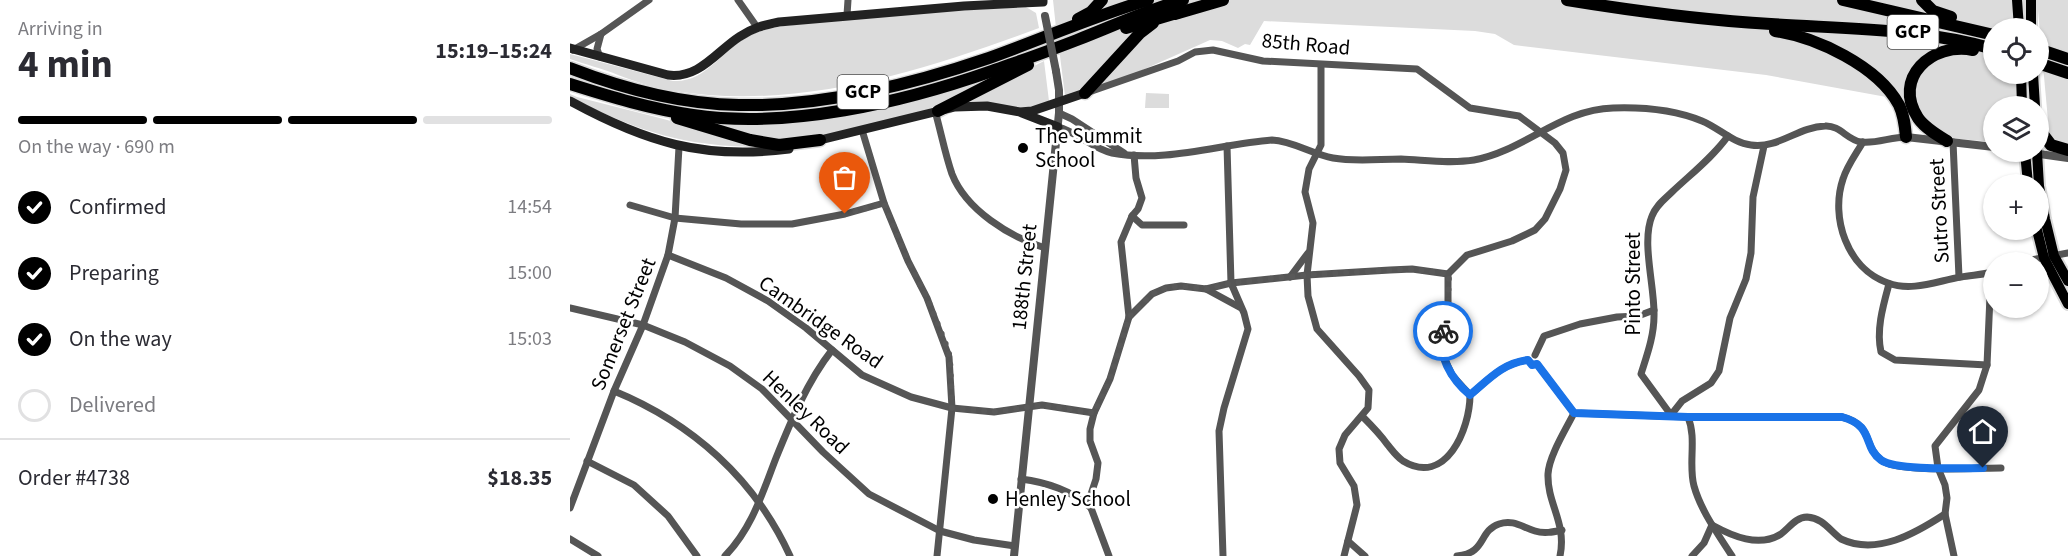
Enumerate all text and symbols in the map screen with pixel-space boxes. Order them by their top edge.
text: Arriving in [18,15,103,43]
road number: GCP [1888,15,1938,49]
map controls [1983,18,2049,318]
button: locate [1983,18,2049,84]
street label: 85th Road [1261,25,1351,63]
text: 15:19–15:24 [435,35,552,67]
text: 4 min [18,37,113,93]
road number: GCP [838,75,888,109]
button: layers [1983,96,2049,162]
place label: The Summit School [1035,121,1142,175]
text: On the way · 690 m [18,133,175,161]
marker: The Summit School [1016,141,1030,155]
pin [819,152,870,214]
street label: Sutro Street [1921,158,1957,264]
icon: bag [828,161,861,194]
button: + [1983,174,2049,240]
icon: check [18,191,51,224]
text: Confirmed [69,191,166,223]
text: 14:54 [507,193,552,221]
street label: 188th Street [1004,222,1044,332]
street label: Pinto Street [1618,232,1648,336]
button: − [1983,252,2049,318]
street label: Somerset Street [583,253,663,395]
icon: check [18,257,51,290]
text: Preparing [69,257,159,289]
text: 15:00 [507,259,552,287]
street label: Cambridge Road [753,268,889,376]
courier [1413,301,1473,361]
icon: bike [1427,315,1460,348]
icon: check [18,323,51,356]
text: On the way [69,323,172,355]
text: 15:03 [507,325,552,353]
street label: Henley Road [756,363,856,461]
text: Delivered [69,389,156,421]
pin [1957,406,2008,468]
icon: home [1966,415,1999,448]
text: Order #4738 [18,462,130,494]
text: $18.35 [487,462,552,494]
place label: Henley School [1005,484,1131,514]
marker: Henley School [986,492,1000,506]

